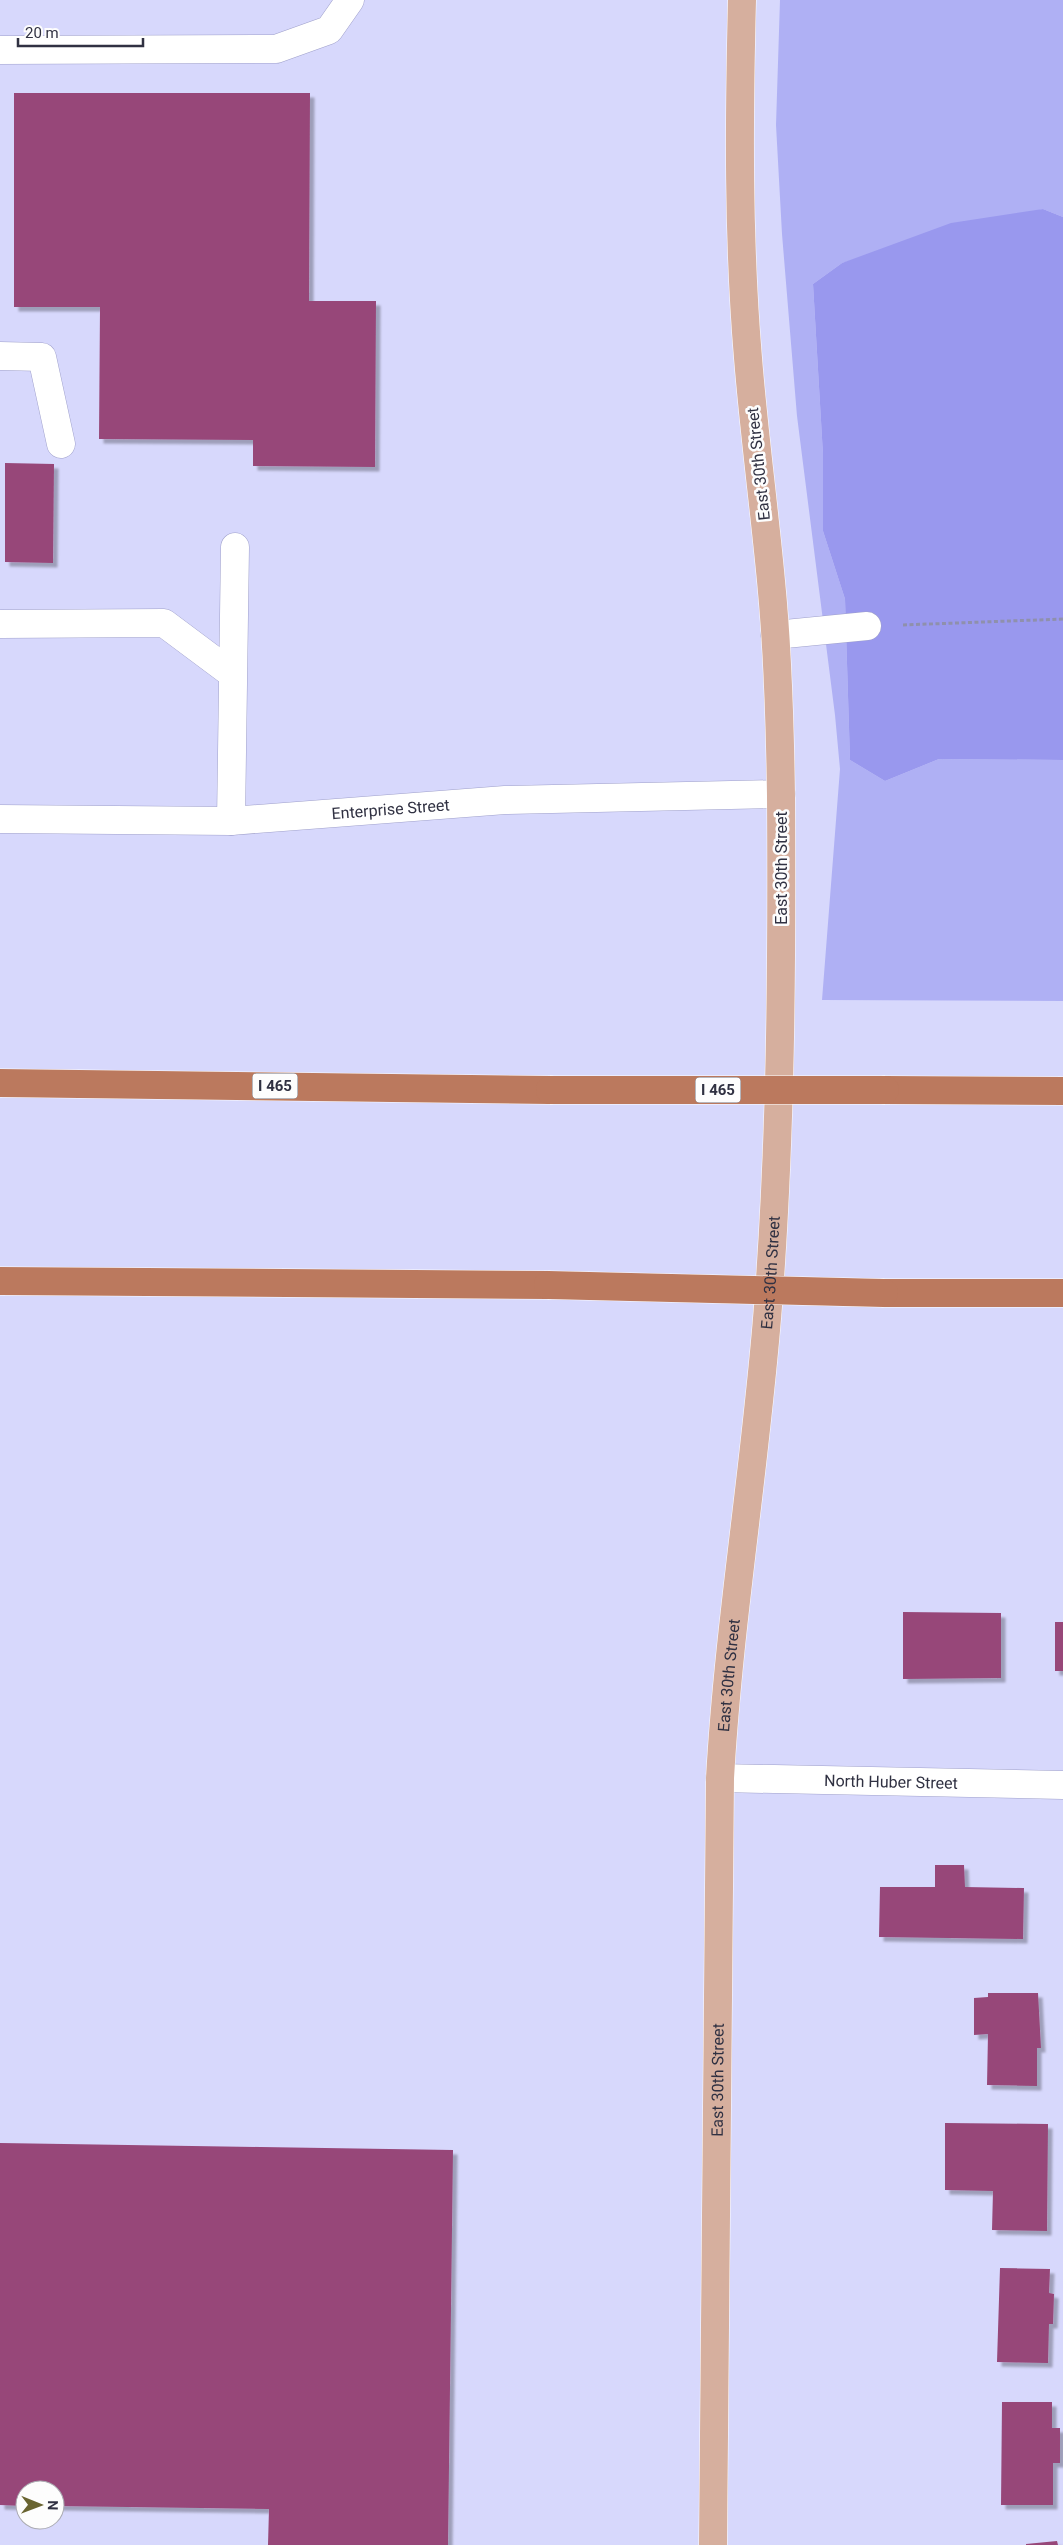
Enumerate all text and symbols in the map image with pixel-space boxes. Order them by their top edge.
scale bar [18,15,142,47]
text: 20 m [25,24,59,42]
street label: East 30th Street [743,407,774,521]
street label: Enterprise Street [331,795,450,823]
street label: East 30th Street [772,811,791,925]
road number: I 465 [252,1074,298,1098]
road number: I 465 [696,1078,740,1102]
street label: East 30th Street [757,1215,784,1330]
street label: East 30th Street [714,1618,744,1733]
street label: North Huber Street [824,1771,958,1793]
street label: East 30th Street [708,2023,728,2137]
north arrow [15,2480,65,2530]
text: N [45,2500,61,2510]

